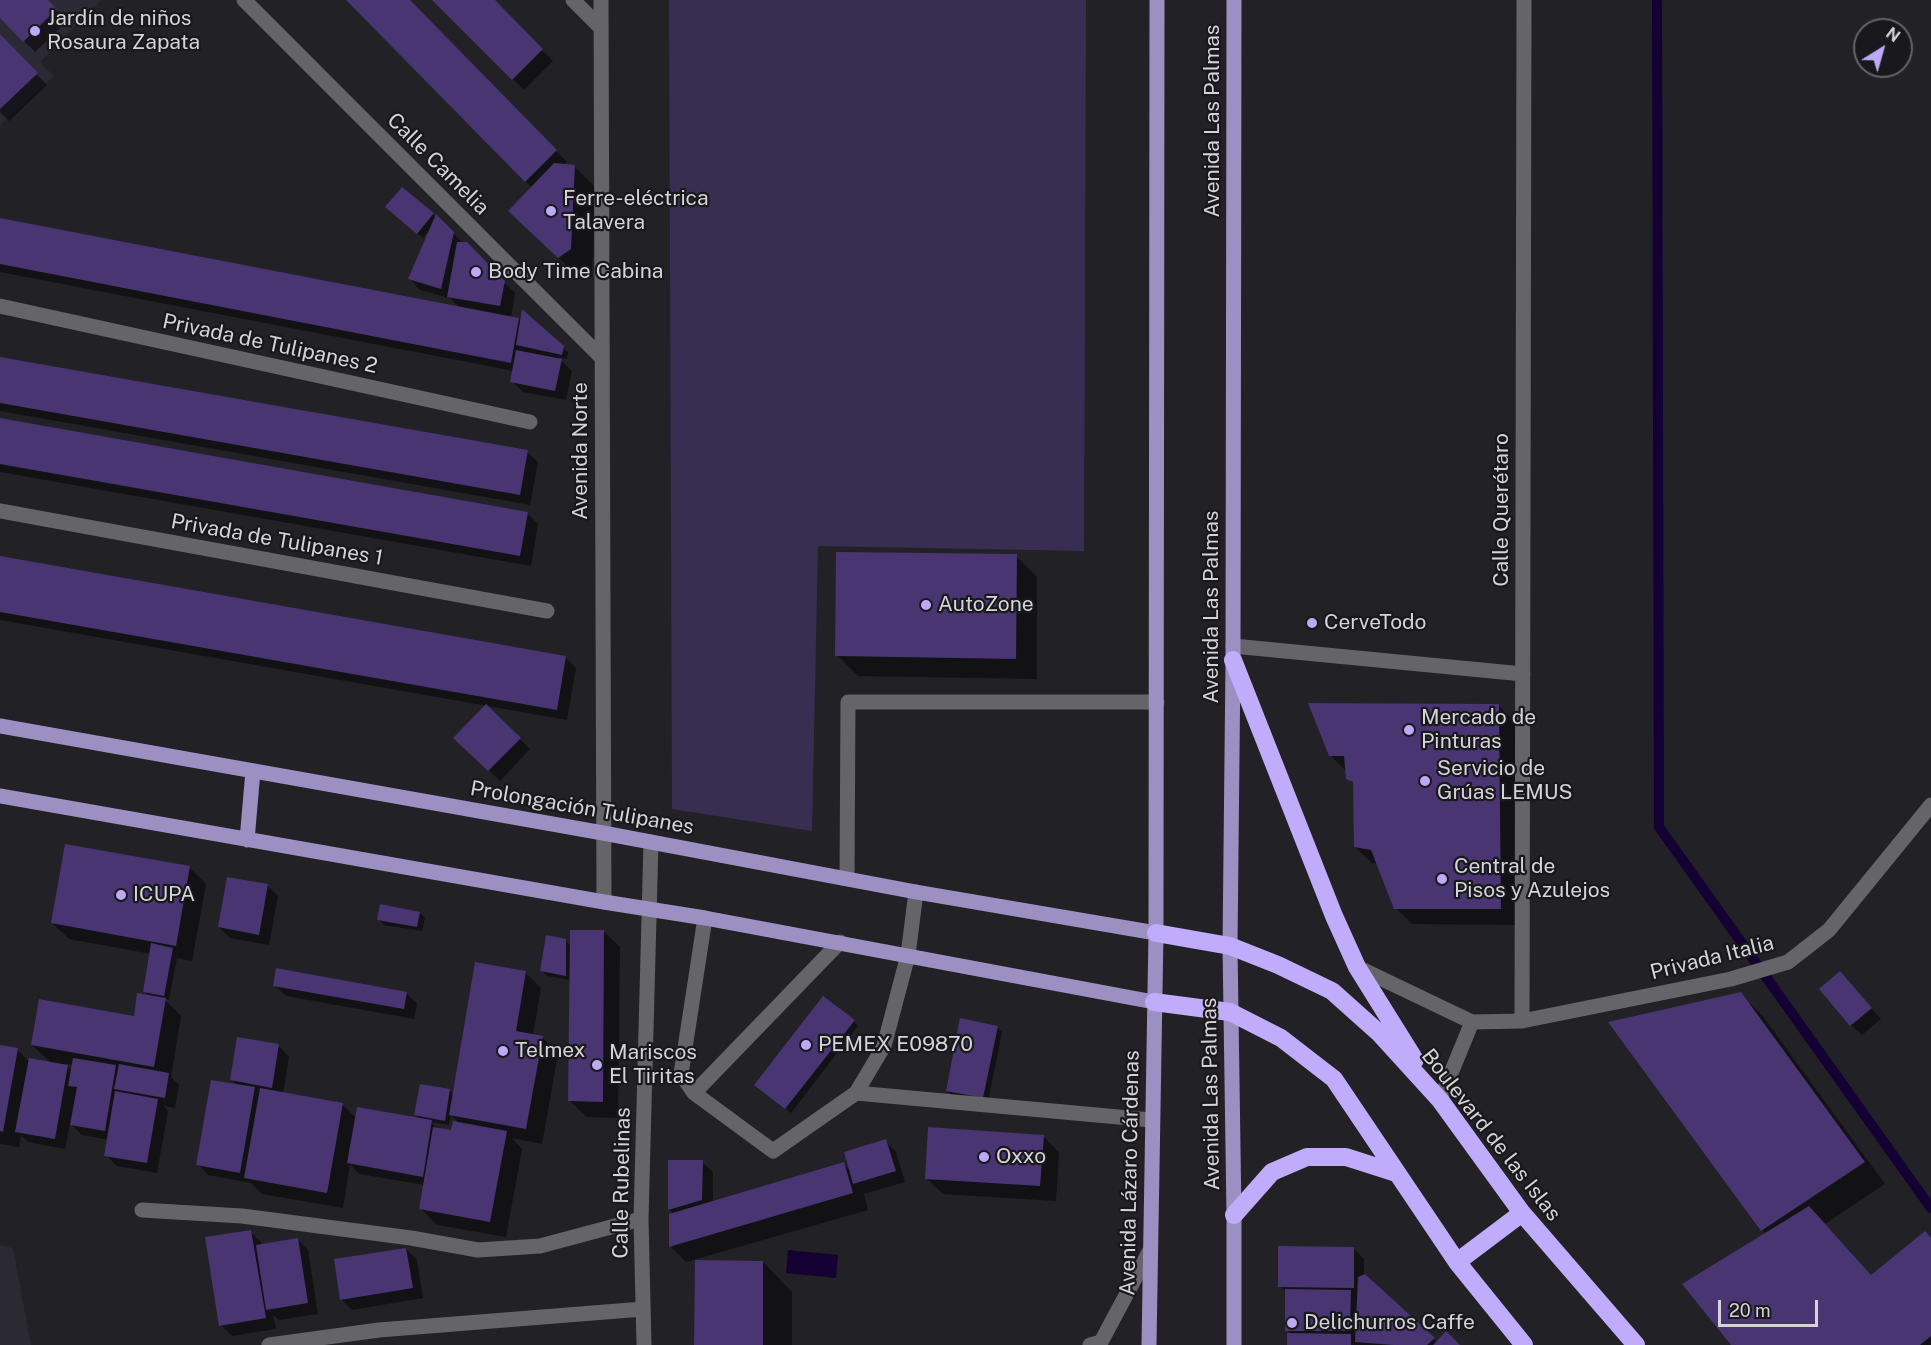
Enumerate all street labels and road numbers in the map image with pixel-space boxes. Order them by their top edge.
street label: Avenida Las Palmas [1200,25,1226,217]
street label: Calle Camelia [382,108,494,220]
street label: Privada de Tulipanes 2 [160,309,380,379]
street label: Avenida Norte [568,382,594,520]
street label: Calle Querétaro [1489,433,1515,587]
street label: Privada de Tulipanes 1 [169,509,385,571]
street label: Avenida Las Palmas [1199,511,1225,703]
street label: Prolongación Tulipanes [468,776,696,840]
street label: Privada Italia [1648,930,1776,986]
street label: Avenida Las Palmas [1197,997,1225,1191]
street label: Boulevard de las Islas [1416,1044,1566,1226]
street label: Avenida Lázaro Cárdenas [1115,1050,1145,1296]
street label: Calle Rubelinas [608,1107,636,1259]

